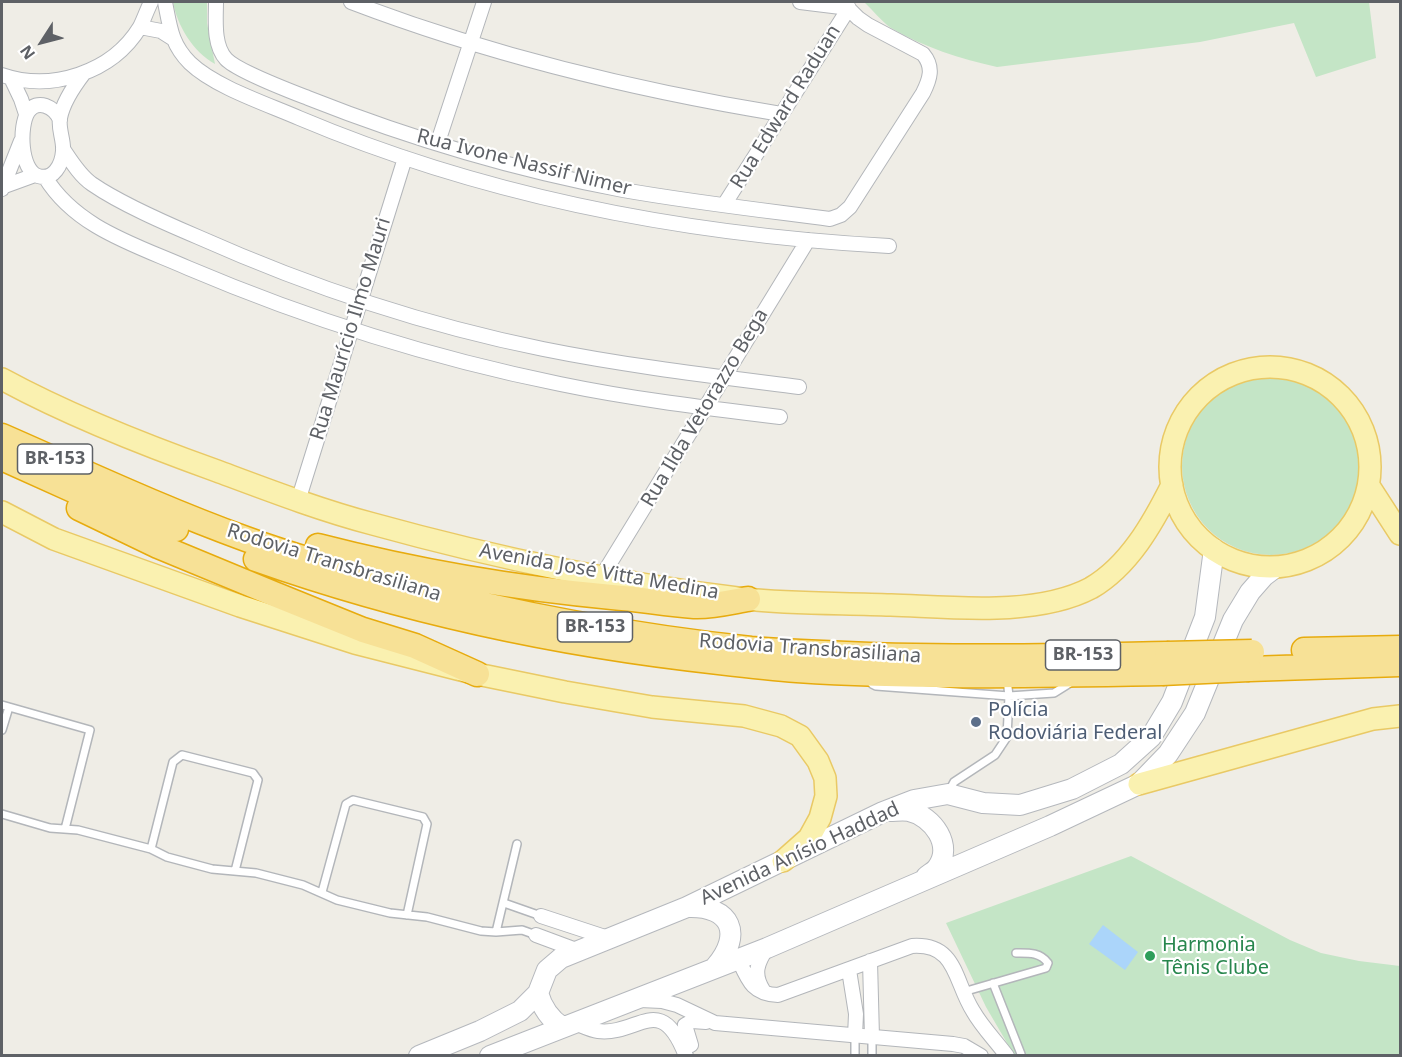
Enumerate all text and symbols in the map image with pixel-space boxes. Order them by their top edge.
north arrow [12,12,72,72]
street label: Rua Edward Raduan [726,21,846,193]
text: N [15,41,40,64]
street label: Rua Ivone Nassif Nimer [414,125,634,201]
street label: Rua Maurício Ilmo Mauri [306,215,396,443]
street label: Rua Ilda Vetorazzo Bega [636,305,774,511]
road number: BR-153 [17,444,92,474]
street label: Rodovia Transbrasiliana [224,519,444,607]
street label: Avenida José Vitta Medina [477,539,721,605]
road number: BR-153 [558,612,632,642]
street label: Rodovia Transbrasiliana [698,629,922,669]
road number: BR-153 [1046,640,1120,670]
place label: Polícia Rodoviária Federal [988,698,1162,745]
marker: Polícia Rodoviária Federal [969,715,983,729]
street label: Avenida Anísio Haddad [697,797,903,911]
place label: Harmonia Tênis Clube [1162,933,1269,980]
marker: Harmonia Tênis Clube [1143,949,1157,963]

